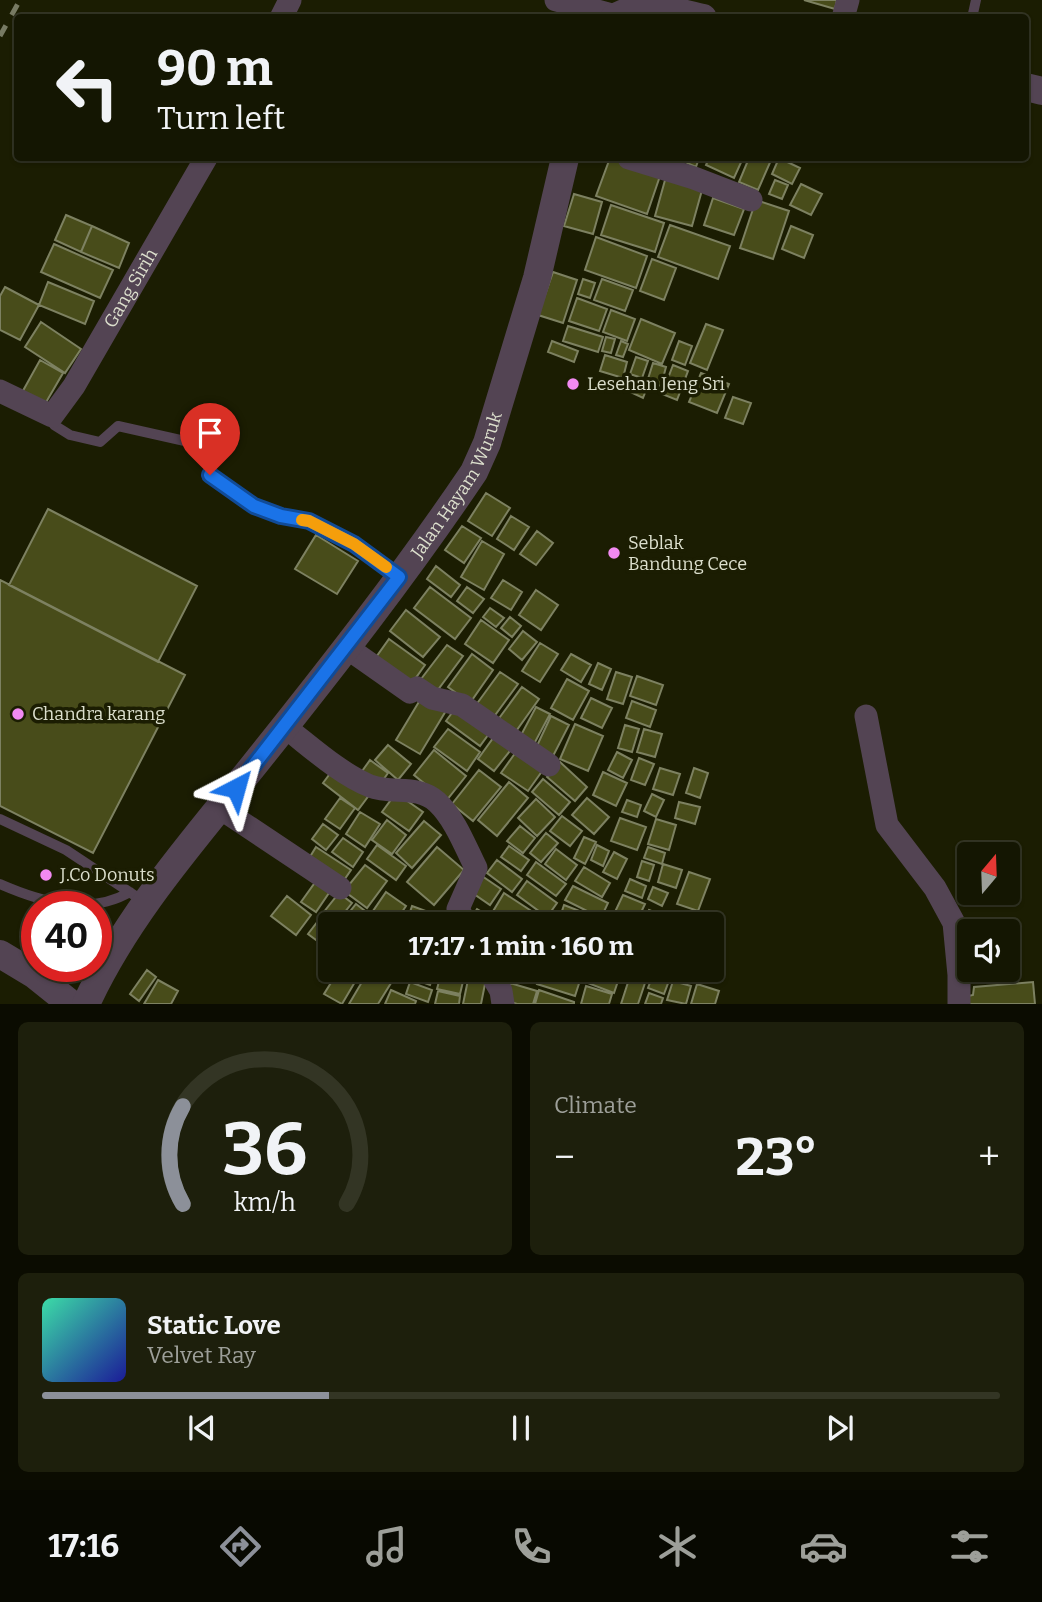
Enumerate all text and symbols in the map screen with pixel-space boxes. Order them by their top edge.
text: 90 m [157,39,273,98]
icon: left [42,42,133,133]
text: Turn left [157,99,285,137]
street label: Gang Sirih [99,245,162,332]
place label: Lesehan Jeng Sri [587,373,725,395]
marker: Lesehan Jeng Sri [565,376,581,392]
pin [180,403,240,475]
street label: Jalan Hayam Wuruk [406,408,507,563]
icon: arrive [191,414,229,452]
place label: Seblak Bandung Cece [628,532,747,575]
marker: Seblak Bandung Cece [606,545,622,561]
place label: Chandra karang [32,703,165,725]
marker: Chandra karang [10,706,26,722]
position arrow [199,751,273,825]
north arrow [957,842,1020,905]
map controls [957,842,1020,982]
place label: J.Co Donuts [59,864,155,886]
marker: J.Co Donuts [38,867,54,883]
speed limit sign: 40 [21,891,112,982]
button: sound [957,919,1020,982]
text: 17:17 · 1 min · 160 m [408,931,634,962]
text: Climate [554,1091,637,1119]
text: 36 [223,1107,307,1194]
text: 23° [736,1126,818,1189]
text: − [554,1134,575,1180]
text: + [978,1134,1000,1180]
text: km/h [234,1188,296,1218]
text: Static Love [147,1310,281,1341]
text: Velvet Ray [147,1341,256,1369]
icon: previous [183,1409,221,1447]
icon: pause [502,1409,540,1447]
icon: next [821,1409,859,1447]
icon: directions [216,1522,265,1571]
icon: music [362,1522,411,1571]
icon: phone [507,1522,556,1571]
icon: climate [653,1522,702,1571]
icon: car [799,1522,848,1571]
icon: filters [945,1522,994,1571]
text: 17:16 [48,1527,119,1565]

